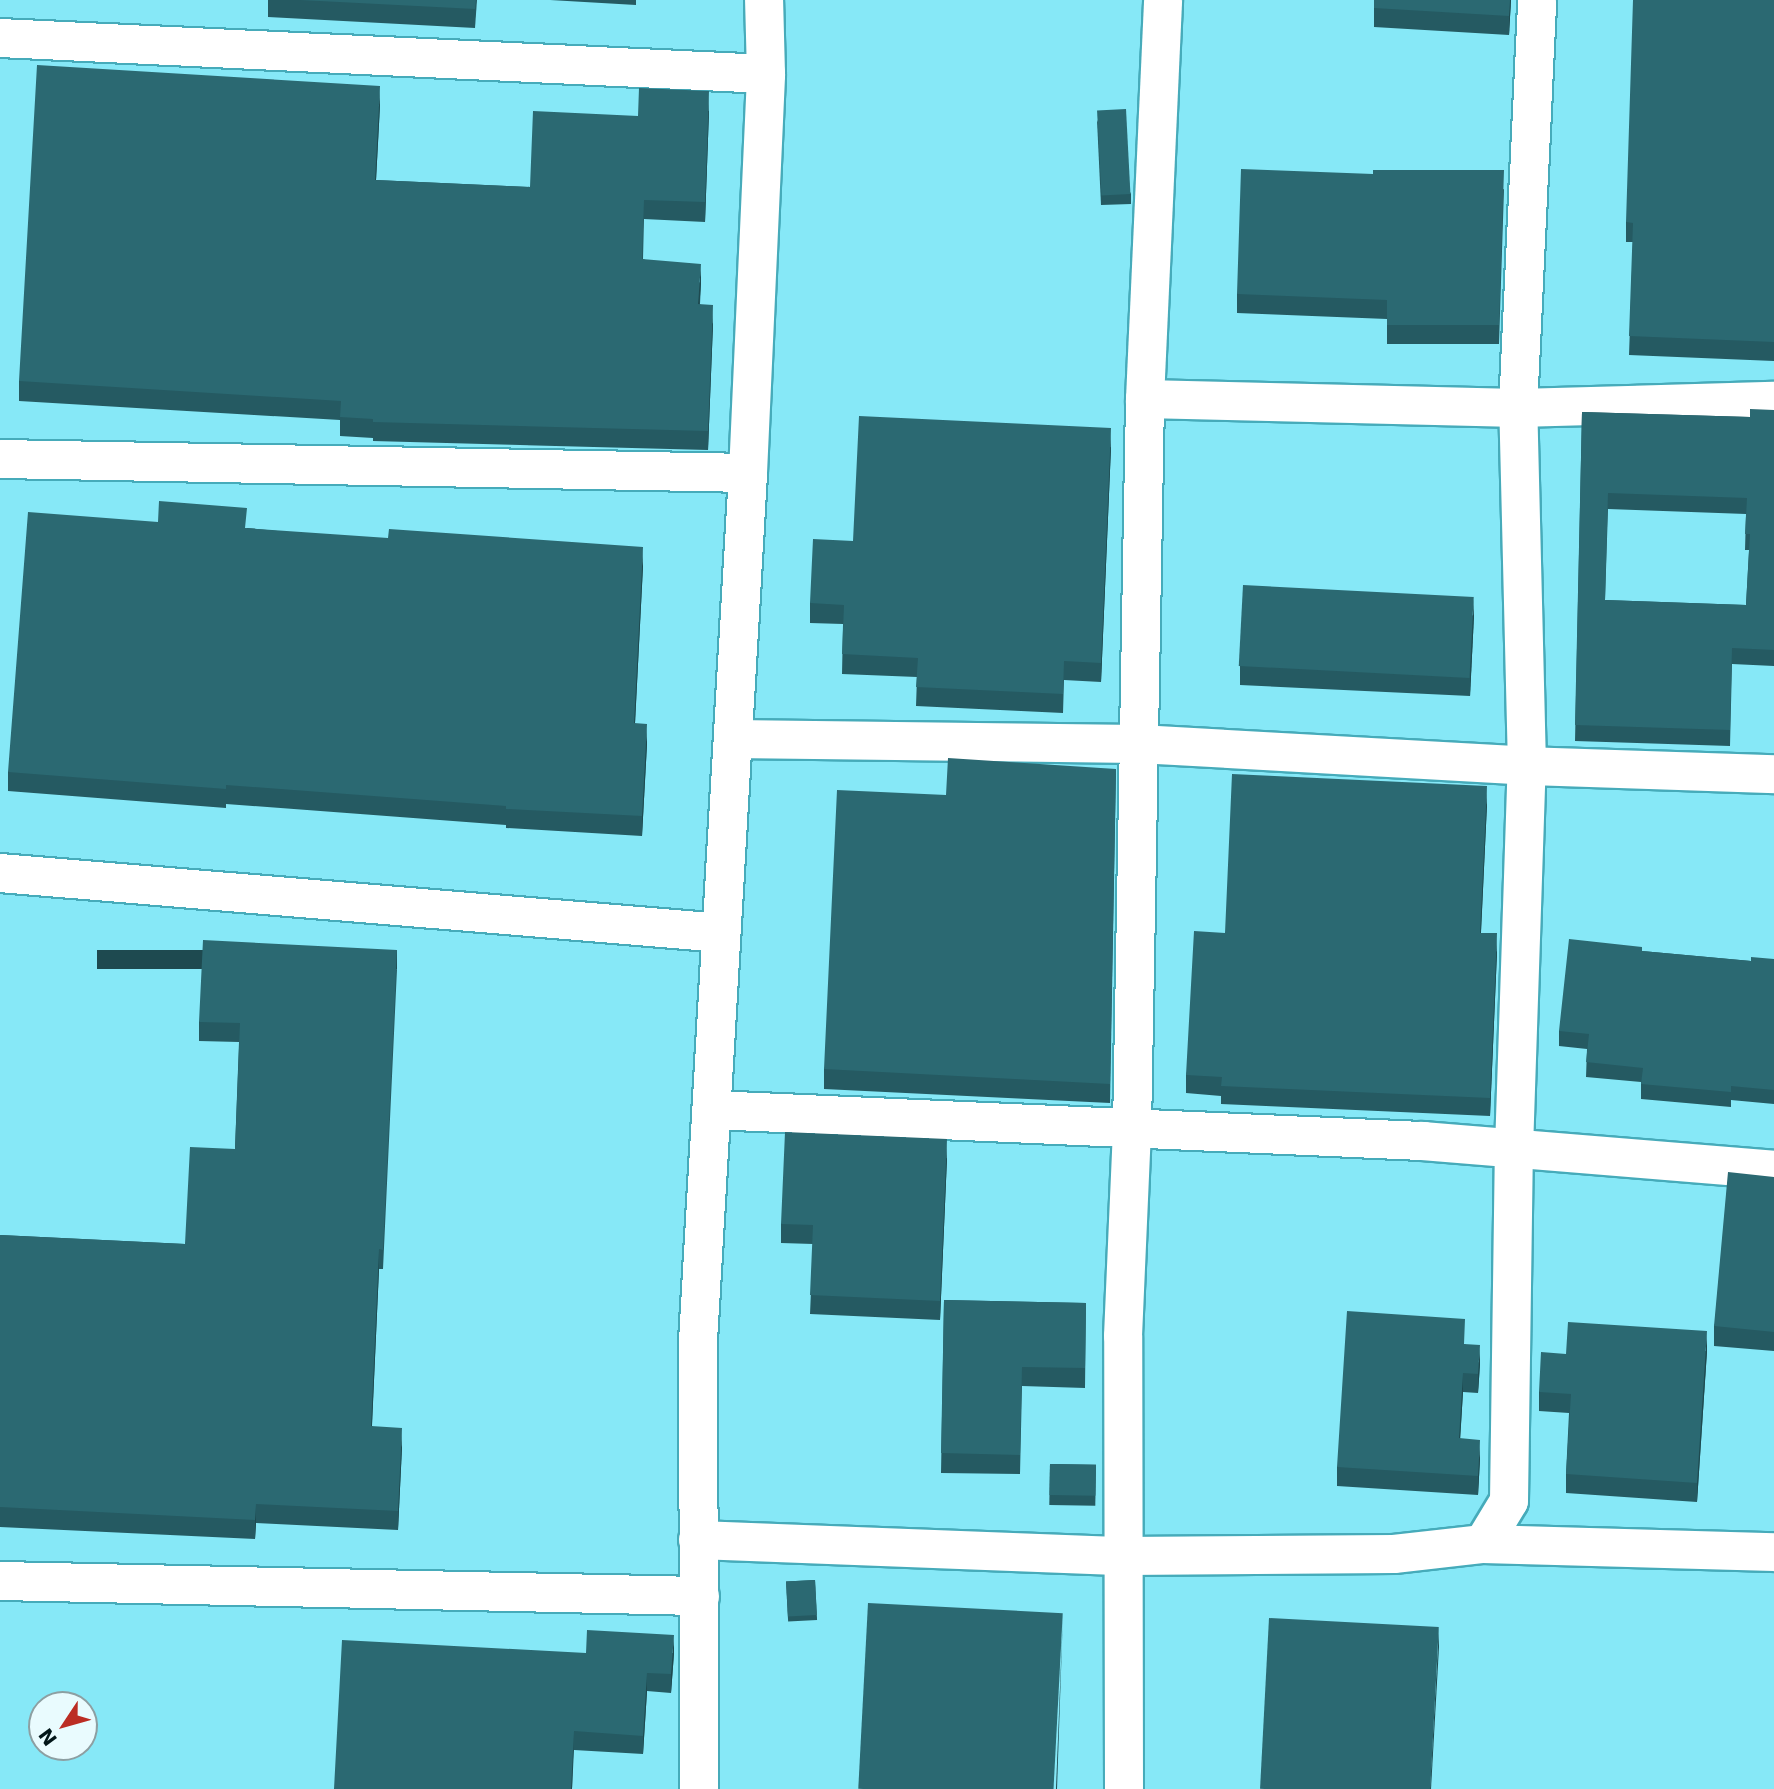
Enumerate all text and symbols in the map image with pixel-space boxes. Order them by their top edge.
north arrow [28,1691,98,1761]
text: N [34,1724,61,1750]

